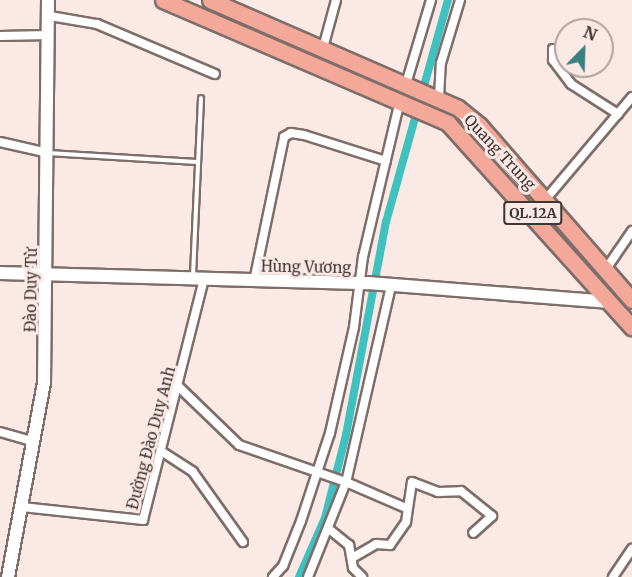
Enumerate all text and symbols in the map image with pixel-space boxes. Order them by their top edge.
north arrow [554,18,614,78]
text: N [581,22,600,45]
street label: Quang Trung [461,111,539,193]
road number: QL.12A [503,202,563,224]
street label: Đào Duy Từ [21,248,41,332]
street label: Hùng Vương [261,257,351,277]
street label: Đường Đào Duy Anh [123,364,179,512]

